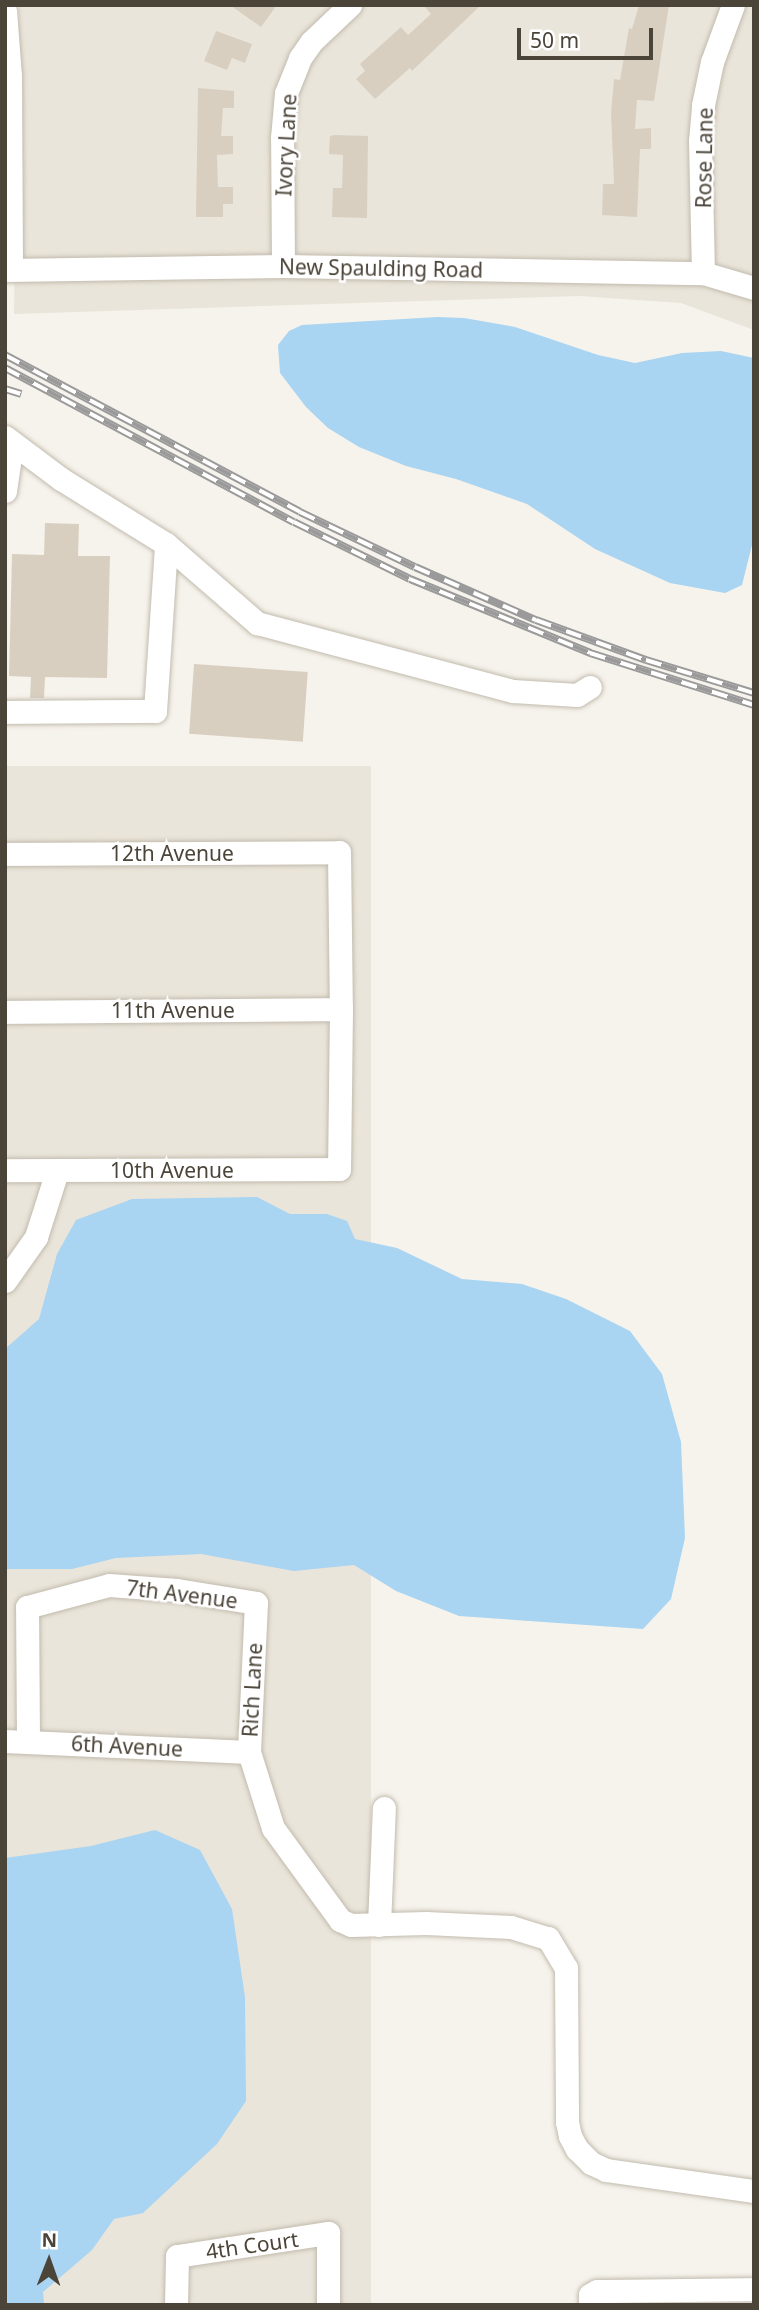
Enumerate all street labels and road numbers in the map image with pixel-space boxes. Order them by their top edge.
street label: Ivory Lane [271,93,301,197]
street label: Rose Lane [691,107,717,209]
street label: New Spaulding Road [279,254,483,282]
street label: 12th Avenue [110,840,234,866]
street label: 11th Avenue [111,997,235,1023]
street label: 10th Avenue [110,1157,234,1183]
street label: 7th Avenue [125,1575,239,1613]
street label: Rich Lane [237,1642,267,1738]
street label: 6th Avenue [71,1730,183,1762]
street label: 4th Court [204,2226,300,2264]

